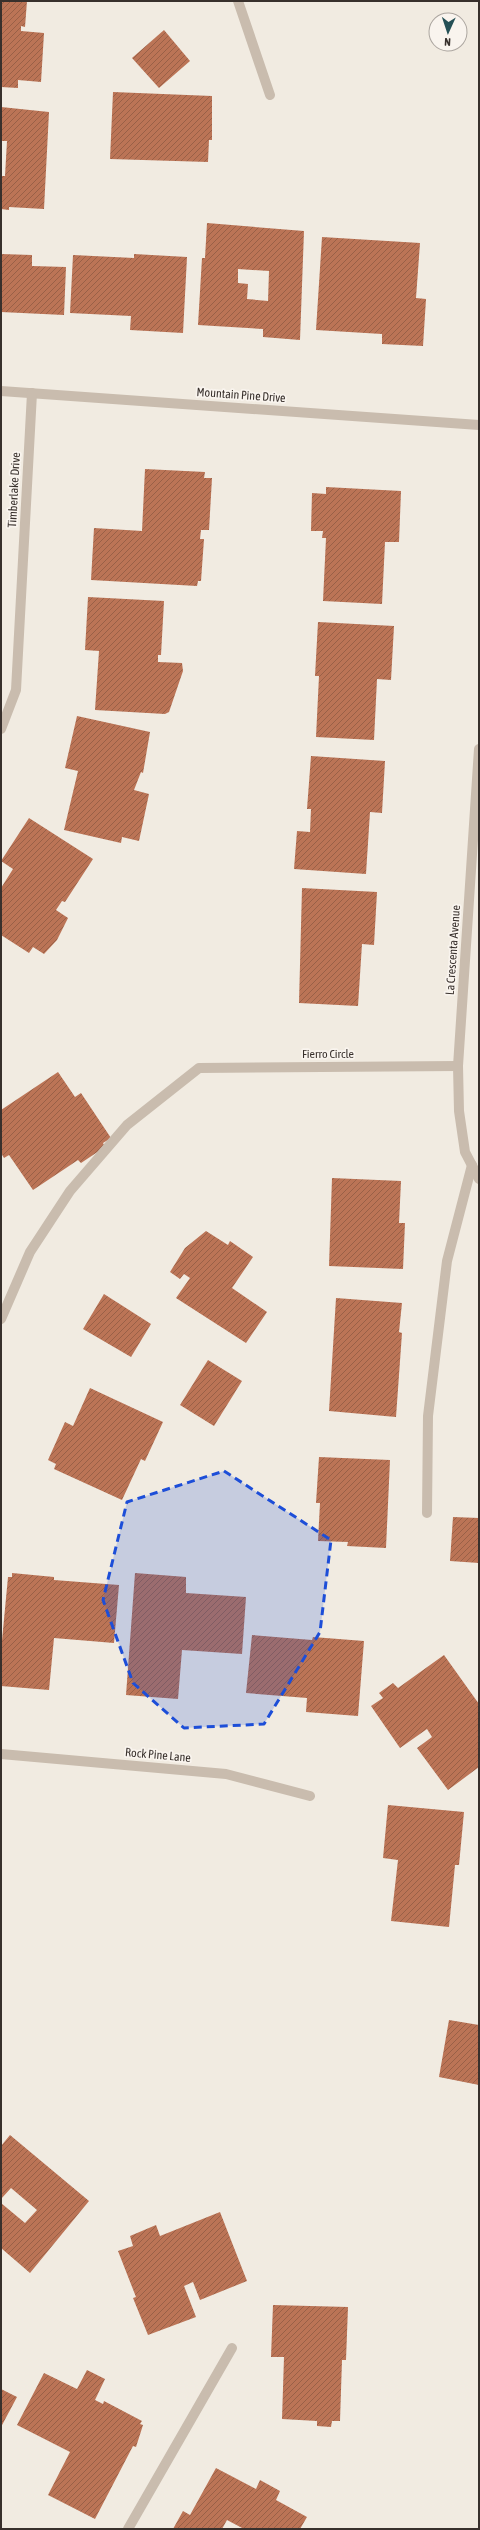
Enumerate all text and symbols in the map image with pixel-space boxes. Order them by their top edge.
north arrow [428,12,468,52]
text: N [444,36,451,48]
street label: Mountain Pine Drive [196,385,286,405]
street label: Timberlake Drive [5,452,23,528]
street label: La Crescenta Avenue [443,905,463,995]
street label: Fierro Circle [302,1047,354,1061]
street label: Rock Pine Lane [125,1745,191,1765]

